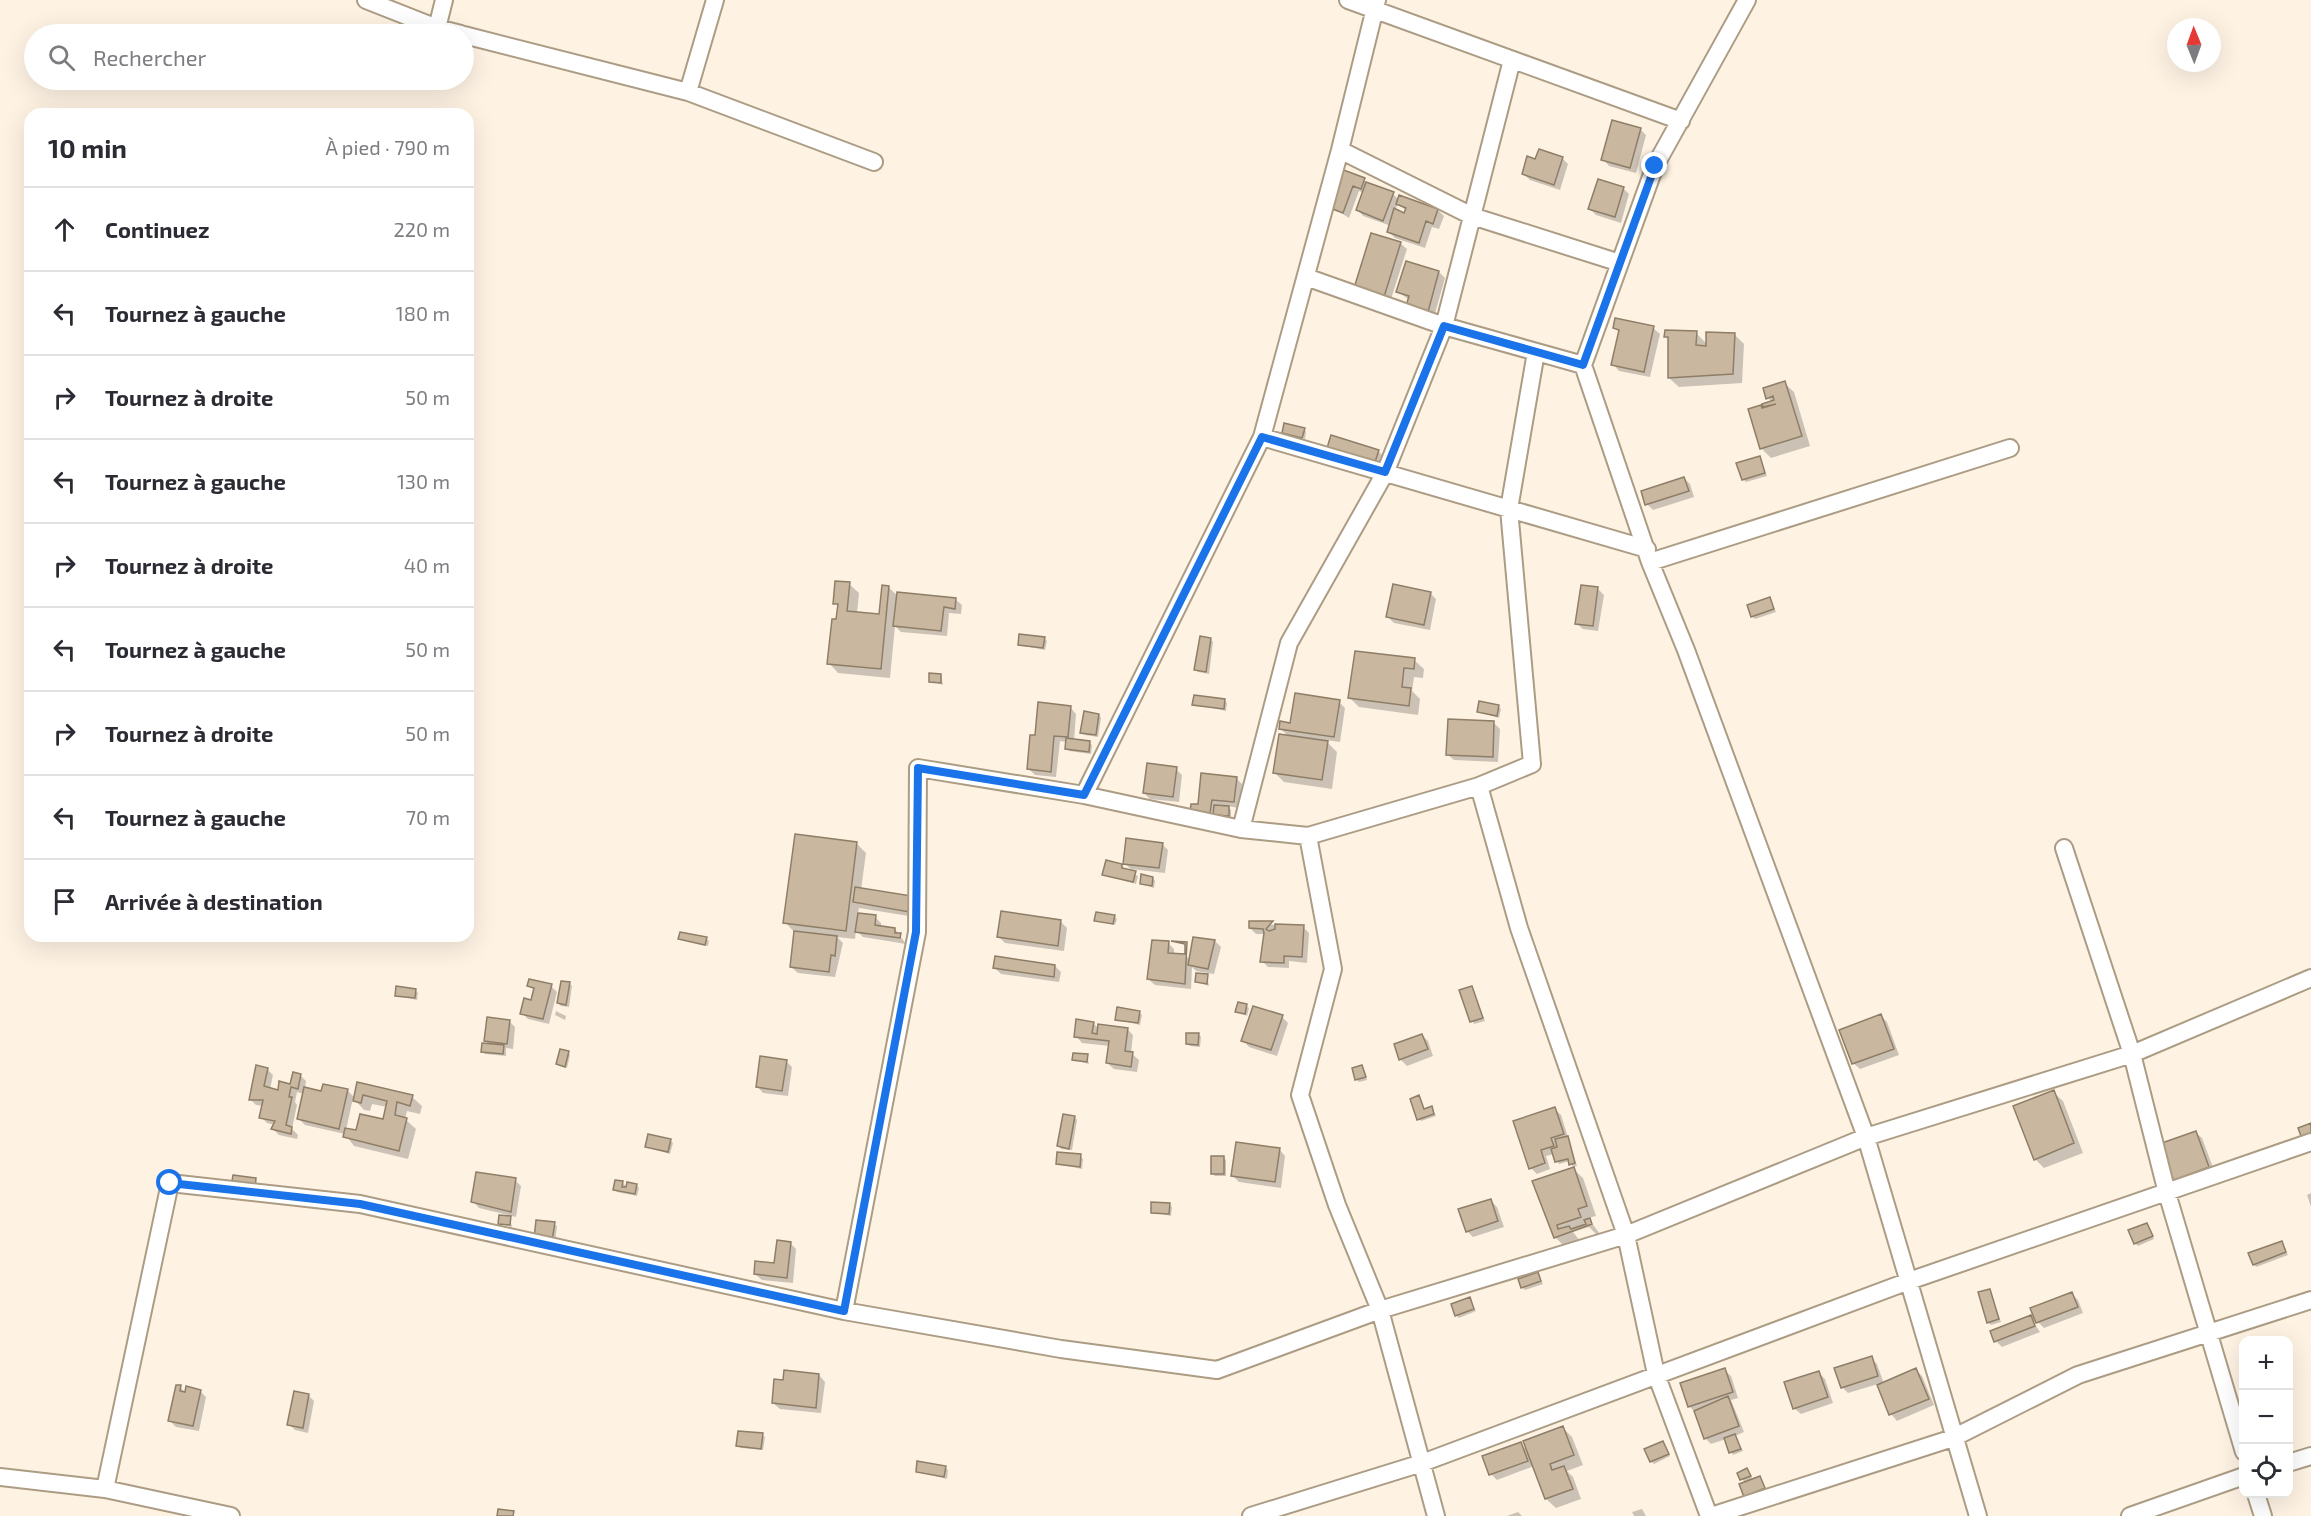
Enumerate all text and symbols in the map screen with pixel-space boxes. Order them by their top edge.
north arrow [2167,18,2221,72]
search box [24,24,474,90]
icon: search [45,41,78,74]
text: Rechercher [93,44,206,70]
text: 10 min [48,132,127,163]
text: À pied · 790 m [325,135,450,159]
route end [1641,152,1667,178]
icon: ahead [48,213,81,246]
text: Continuez [105,216,209,242]
text: 220 m [393,217,450,241]
icon: left [48,297,81,330]
text: Tournez à gauche [105,300,286,326]
text: 180 m [396,301,450,325]
icon: right [48,381,81,414]
text: Tournez à droite [105,384,274,410]
text: 50 m [405,385,450,409]
icon: left [48,465,81,498]
text: Tournez à gauche [105,468,286,494]
text: 130 m [397,469,450,493]
icon: right [48,549,81,582]
text: Tournez à droite [105,552,274,578]
text: 40 m [404,553,450,577]
icon: left [48,633,81,666]
text: Tournez à gauche [105,636,286,662]
text: 50 m [405,637,450,661]
icon: right [48,717,81,750]
text: Tournez à droite [105,720,274,746]
text: 50 m [405,721,450,745]
icon: left [48,801,81,834]
text: Tournez à gauche [105,804,286,830]
text: 70 m [406,805,450,829]
icon: arrive [48,885,81,918]
text: Arrivée à destination [105,888,323,914]
route start [156,1169,182,1195]
map controls [2239,1336,2293,1498]
button: + [2239,1336,2293,1390]
button: − [2239,1390,2293,1444]
button: locate [2239,1444,2293,1498]

